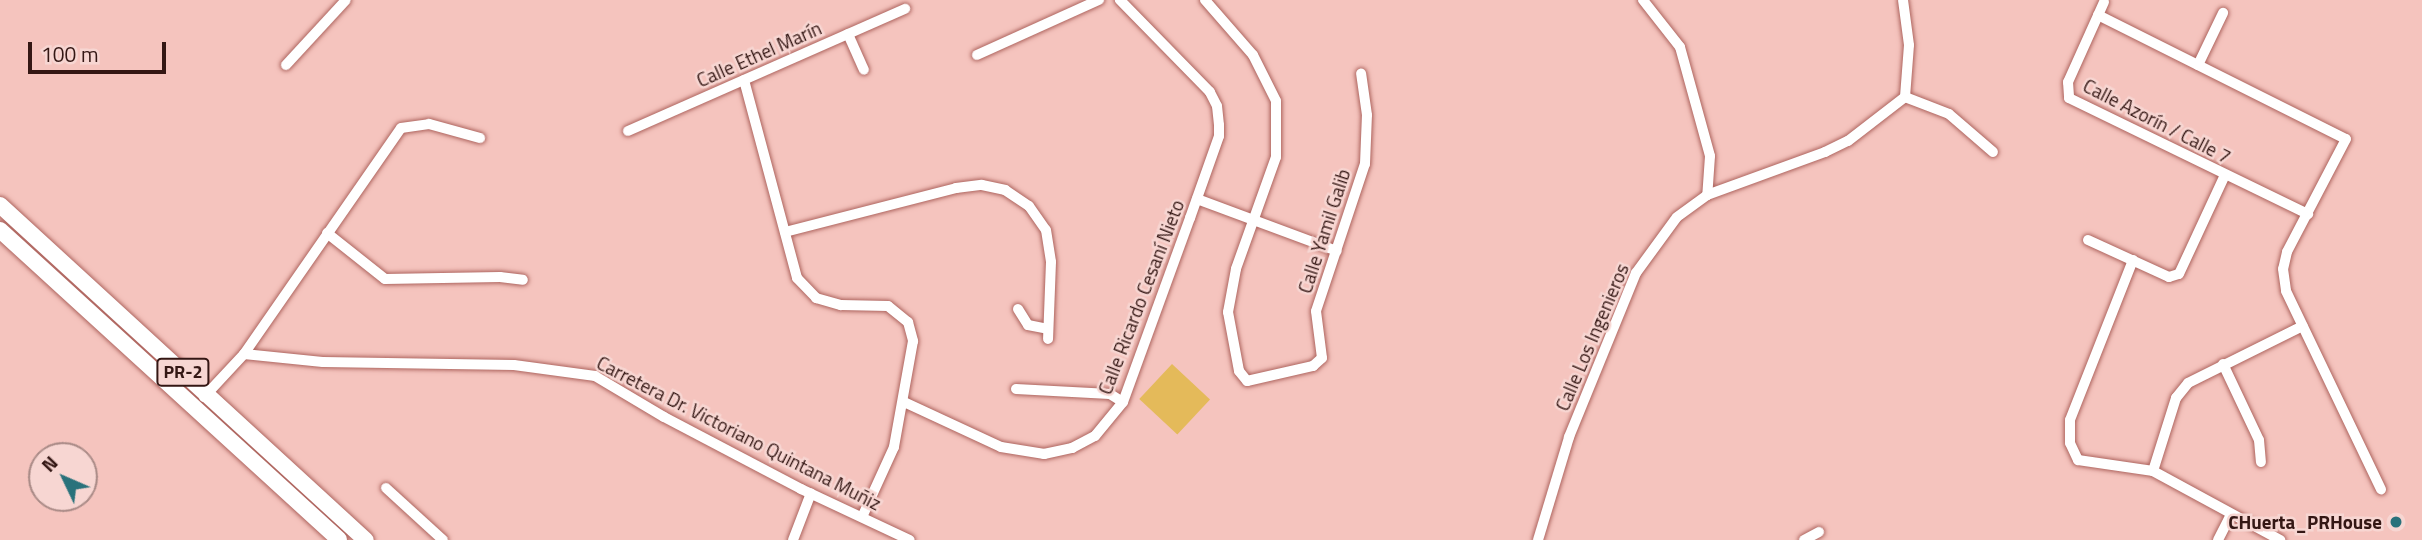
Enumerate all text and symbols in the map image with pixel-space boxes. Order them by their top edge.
street label: Calle Ethel Marín [693,16,825,92]
scale bar [32,28,170,72]
text: 100 m [41,38,98,70]
street label: Calle Azorín / Calle 7 [2079,74,2235,168]
street label: Calle Yamil Galib [1293,166,1355,296]
street label: Calle Ricardo Cesaní Nieto [1093,196,1189,398]
street label: Calle Los Ingenieros [1551,260,1633,414]
street label: Carretera Dr. Victoriano Quintana Muñiz [593,351,885,515]
road number: PR-2 [155,358,211,386]
north arrow [28,442,98,512]
text: N [34,449,64,478]
place label: CHuerta_PRHouse [2228,511,2382,533]
marker: CHuerta_PRHouse [2388,514,2404,530]

